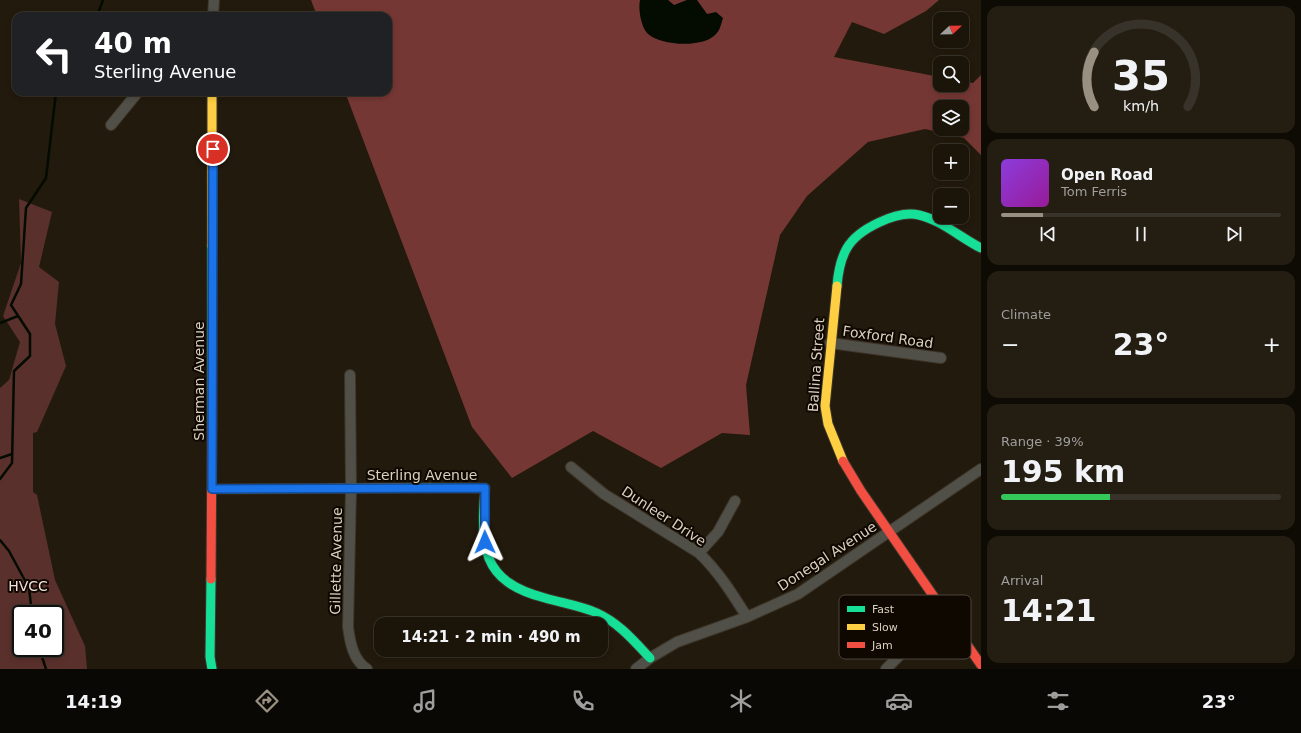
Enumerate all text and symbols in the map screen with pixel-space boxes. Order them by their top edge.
north arrow [933,12,969,48]
map controls [933,12,969,224]
text: 40 m [94,27,172,60]
icon: left [28,28,80,80]
text: 35 [1112,51,1170,100]
button: search [933,56,969,92]
text: Sterling Avenue [94,61,236,82]
text: km/h [1123,98,1159,114]
button: layers [933,100,969,136]
pin [196,132,230,166]
icon: arrive [202,138,224,160]
button: + [933,144,969,180]
text: Open Road [1061,166,1153,184]
text: Tom Ferris [1061,184,1127,199]
button: − [933,188,969,224]
icon: previous [1037,223,1059,245]
icon: pause [1130,223,1152,245]
icon: next [1223,223,1245,245]
text: Climate [1001,307,1051,322]
street label: Ballina Street [805,317,827,413]
street label: Sherman Avenue [191,321,207,441]
street label: Foxford Road [842,323,934,351]
text: 23° [1113,327,1169,362]
text: − [1001,332,1019,357]
text: + [1263,332,1281,357]
text: Range · 39% [1001,434,1084,449]
text: 195 km [1001,454,1125,489]
street label: Sterling Avenue [367,467,477,483]
street label: Dunleer Drive [619,483,709,549]
street label: Gillette Avenue [327,507,345,615]
street label: Donegal Avenue [775,518,879,594]
position arrow [464,521,506,563]
text: Arrival [1001,573,1043,588]
park label: HVCC [8,578,48,594]
text: 14:21 [1001,593,1097,628]
legend [839,595,971,659]
text: Fast [872,603,895,616]
speed limit sign: 40 [12,605,64,657]
text: Slow [872,621,898,634]
text: 14:21 · 2 min · 490 m [401,628,581,646]
text: Jam [871,639,893,652]
icon: directions [253,687,281,715]
icon: music [411,687,439,715]
icon: phone [569,687,597,715]
icon: climate [727,687,755,715]
icon: car [885,687,913,715]
icon: filters [1044,687,1072,715]
text: 14:19 [65,691,122,712]
text: 23° [1202,691,1236,712]

